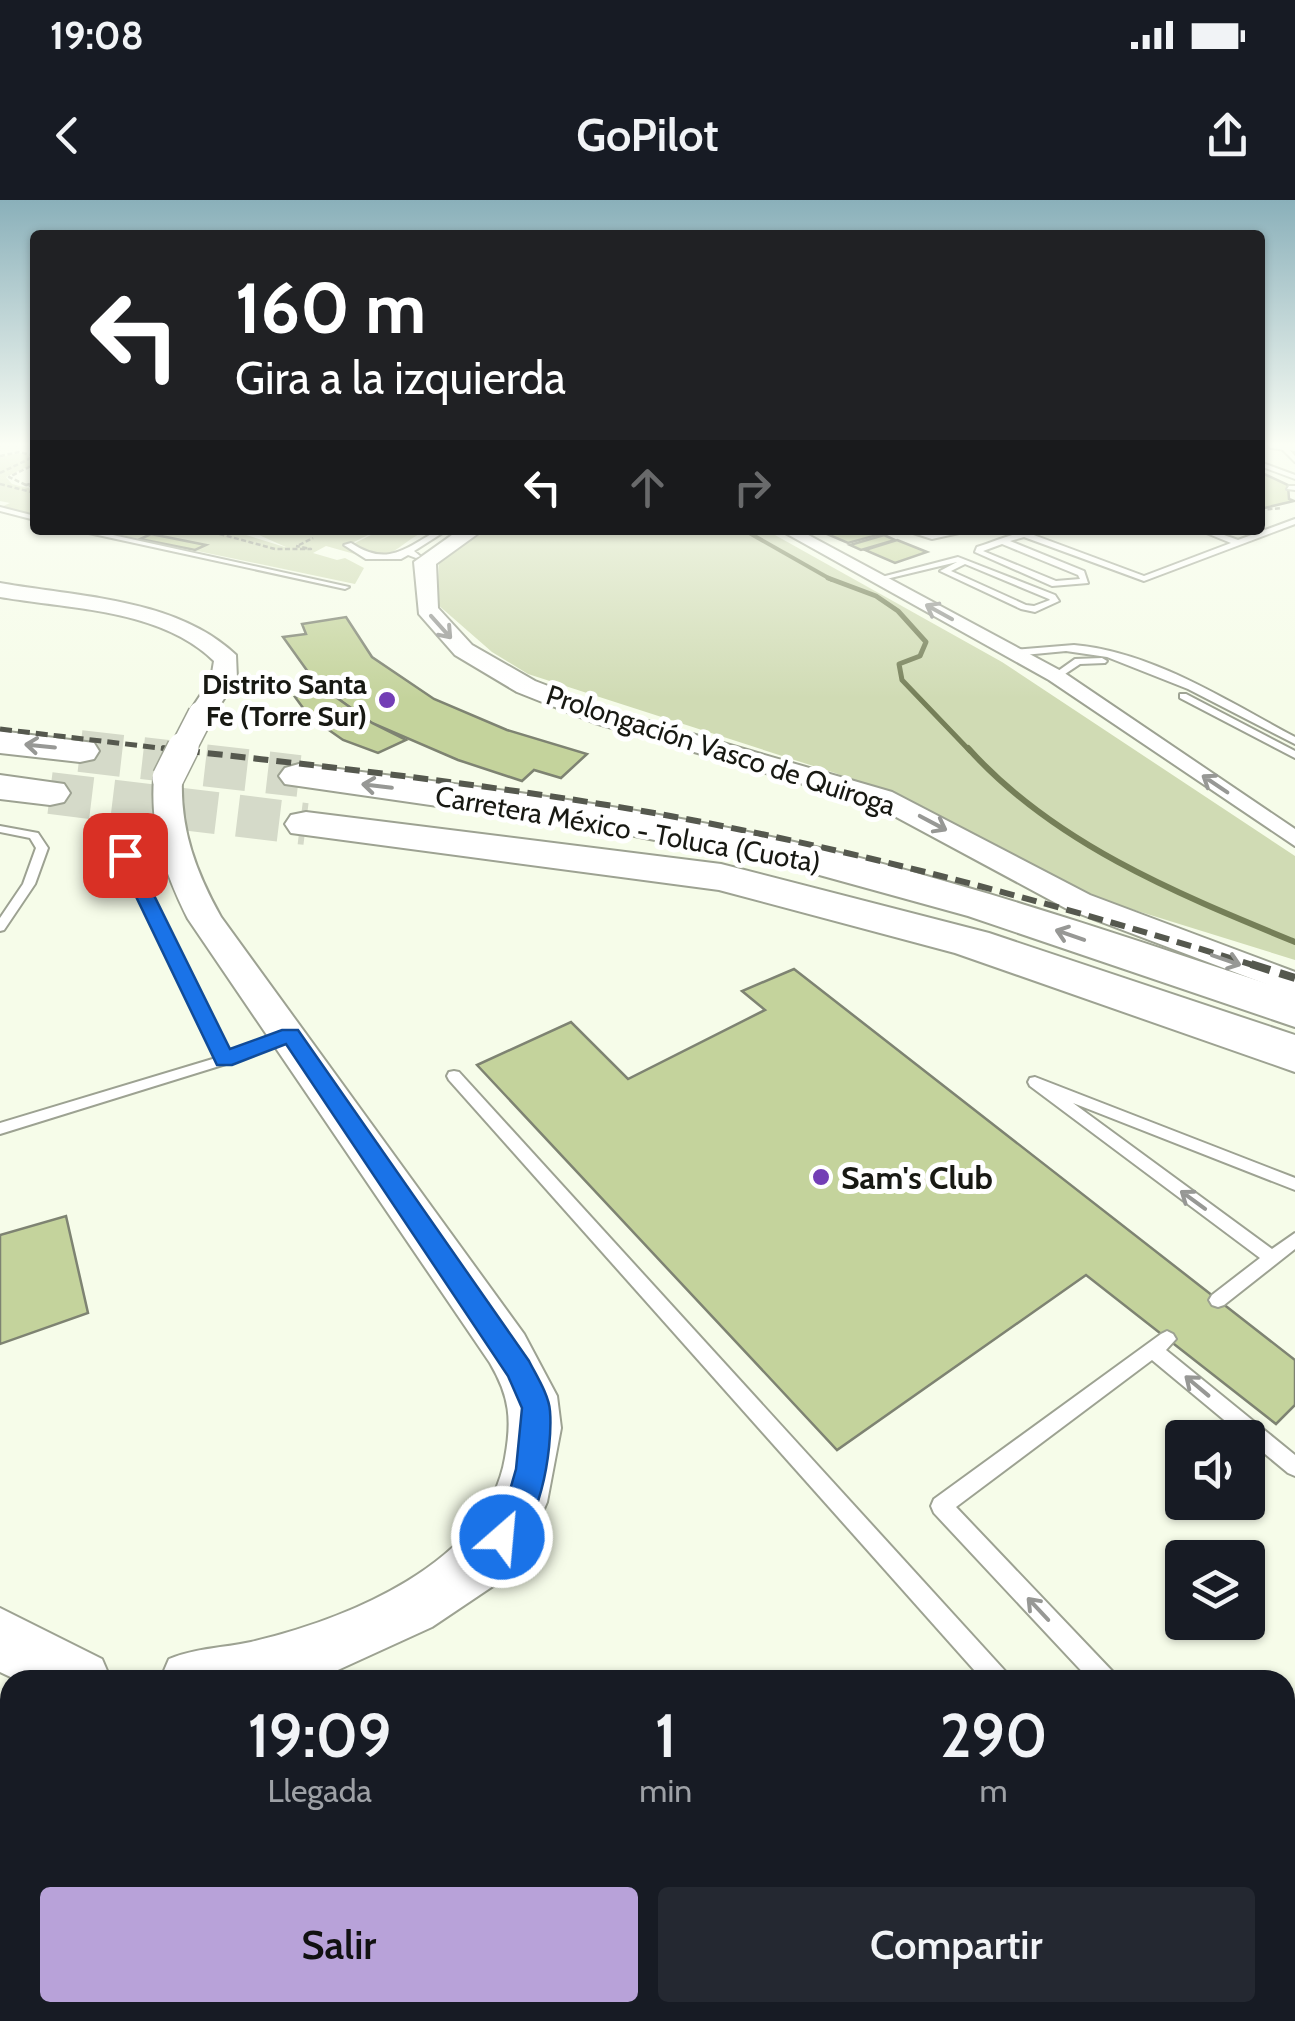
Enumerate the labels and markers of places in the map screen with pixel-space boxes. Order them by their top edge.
place label: Distrito Santa Fe (Torre Sur) [202,667,367,733]
marker: Distrito Santa Fe (Torre Sur) [376,689,398,711]
pin [83,813,168,898]
place label: Sam's Club [841,1158,993,1197]
marker: Sam's Club [810,1166,832,1188]

